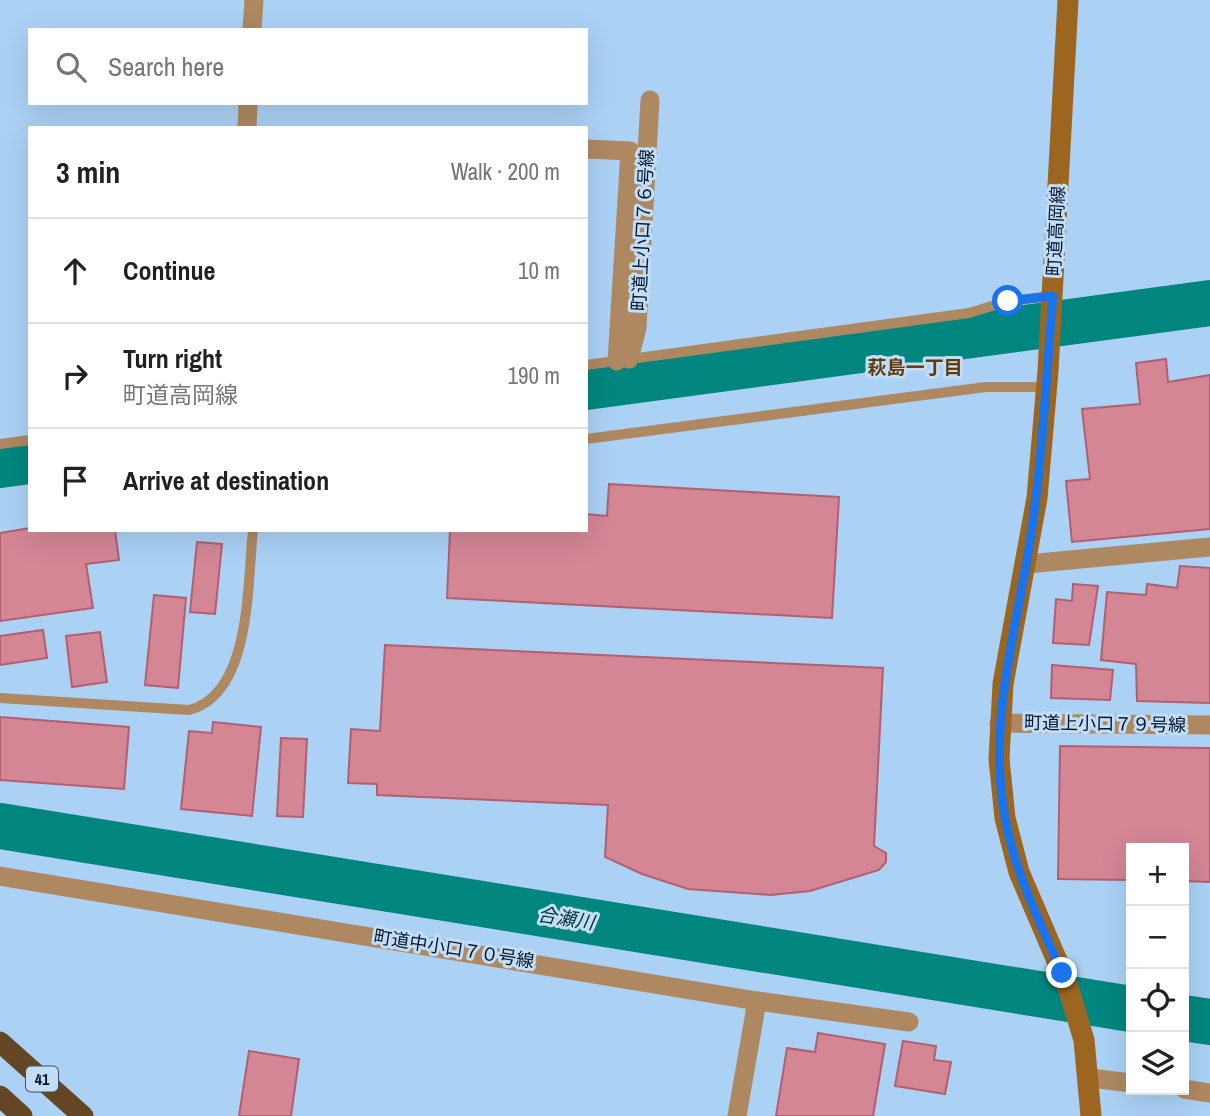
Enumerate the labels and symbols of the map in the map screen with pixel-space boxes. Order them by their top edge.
street label: 町道上小口７６号線 [626,148,659,312]
street label: 町道高岡線 [1041,185,1070,277]
route start [992,285,1023,316]
district label: 萩島一丁目 [867,354,963,380]
street label: 町道上小口７９号線 [1024,710,1186,737]
water label: 合瀬川 [536,901,598,936]
street label: 町道中小口７０号線 [372,923,536,974]
route end [1046,957,1077,988]
road number: 41 [26,1066,58,1092]

